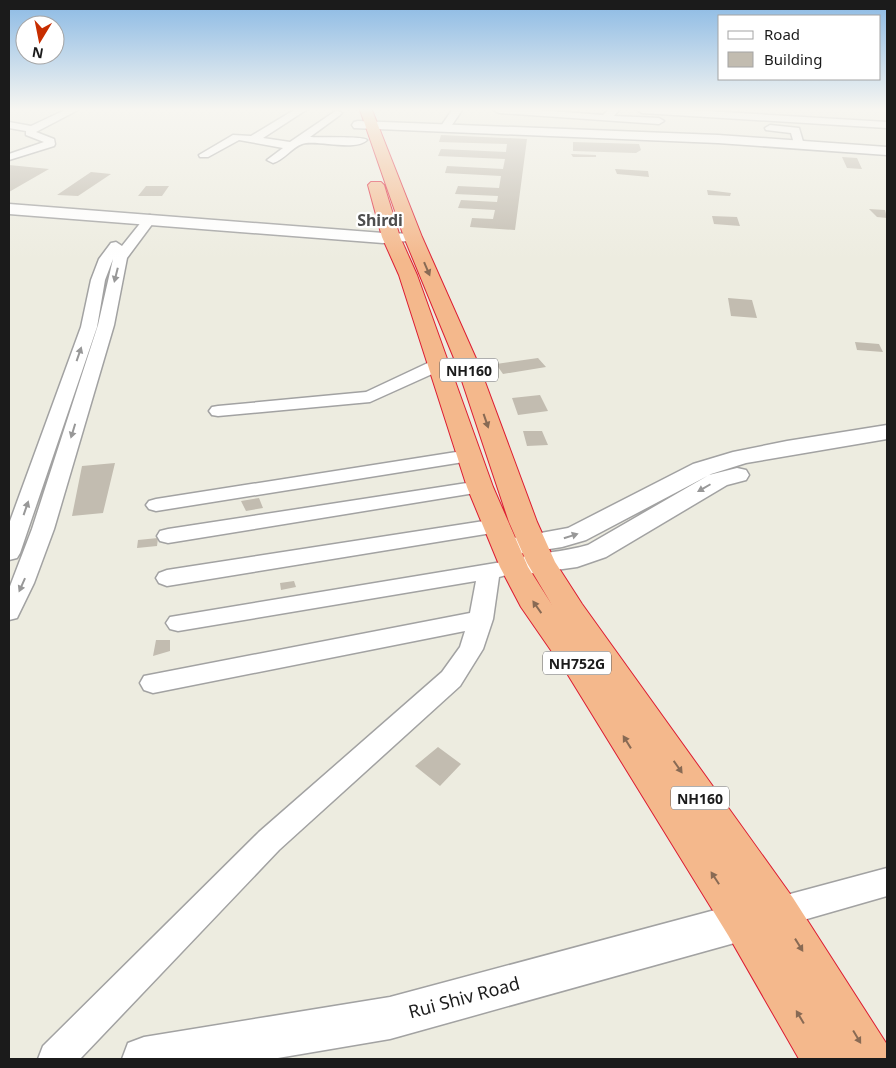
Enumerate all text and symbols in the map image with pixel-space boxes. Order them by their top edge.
north arrow [15,15,65,65]
legend [718,15,881,80]
text: Road [764,24,800,44]
text: N [30,43,45,64]
text: Building [764,49,822,69]
district label: Shirdi [357,209,403,231]
one-way arrow [423,262,431,276]
one-way arrow [112,267,120,282]
one-way arrow [76,347,83,362]
road number: NH160 [440,358,498,382]
one-way arrow [483,413,490,428]
one-way arrow [68,424,76,439]
one-way arrow [698,484,711,493]
one-way arrow [23,500,30,515]
one-way arrow [563,531,578,539]
one-way arrow [17,578,25,592]
one-way arrow [532,600,542,613]
road number: NH752G [543,651,611,674]
one-way arrow [622,735,631,748]
one-way arrow [673,760,683,774]
road number: NH160 [671,786,729,810]
one-way arrow [710,872,720,885]
one-way arrow [795,938,804,951]
street label: Rui Shiv Road [406,971,522,1023]
one-way arrow [795,1010,804,1023]
one-way arrow [853,1031,862,1044]

